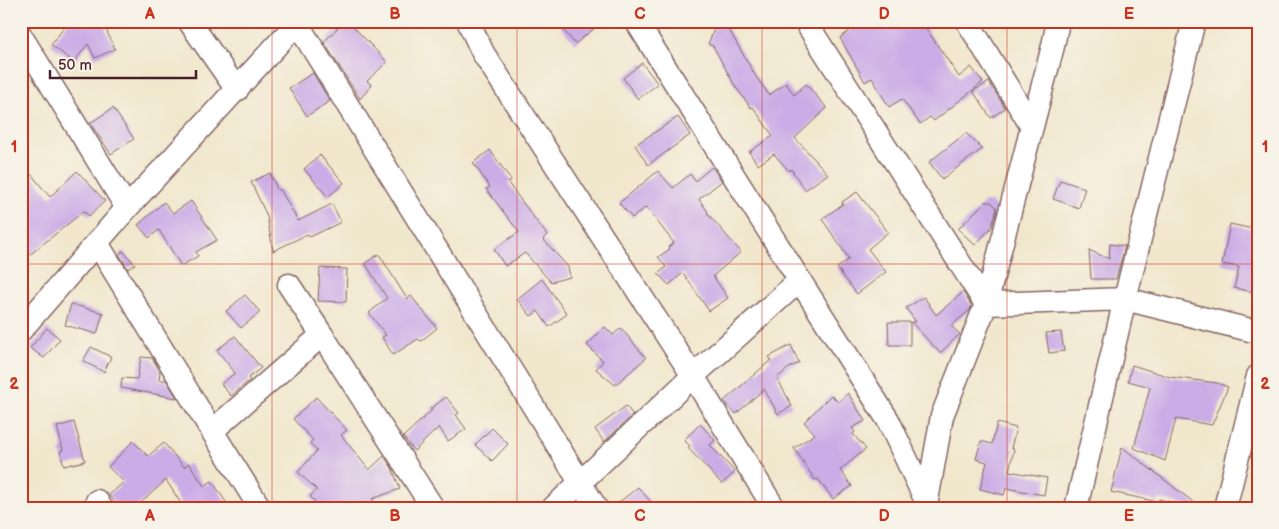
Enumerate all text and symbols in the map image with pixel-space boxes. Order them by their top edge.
text: A [144,5,155,24]
text: B [389,5,401,24]
text: C [634,5,646,24]
text: D [878,5,890,24]
text: E [1124,5,1134,24]
scale bar [50,48,196,80]
text: 50 m [58,56,92,75]
text: 1 [11,138,17,157]
text: 1 [1262,138,1268,157]
text: 2 [9,375,19,394]
text: 2 [1260,375,1270,394]
text: A [144,507,155,526]
text: B [389,507,401,526]
text: C [634,507,646,526]
text: D [878,507,890,526]
text: E [1124,507,1134,526]

